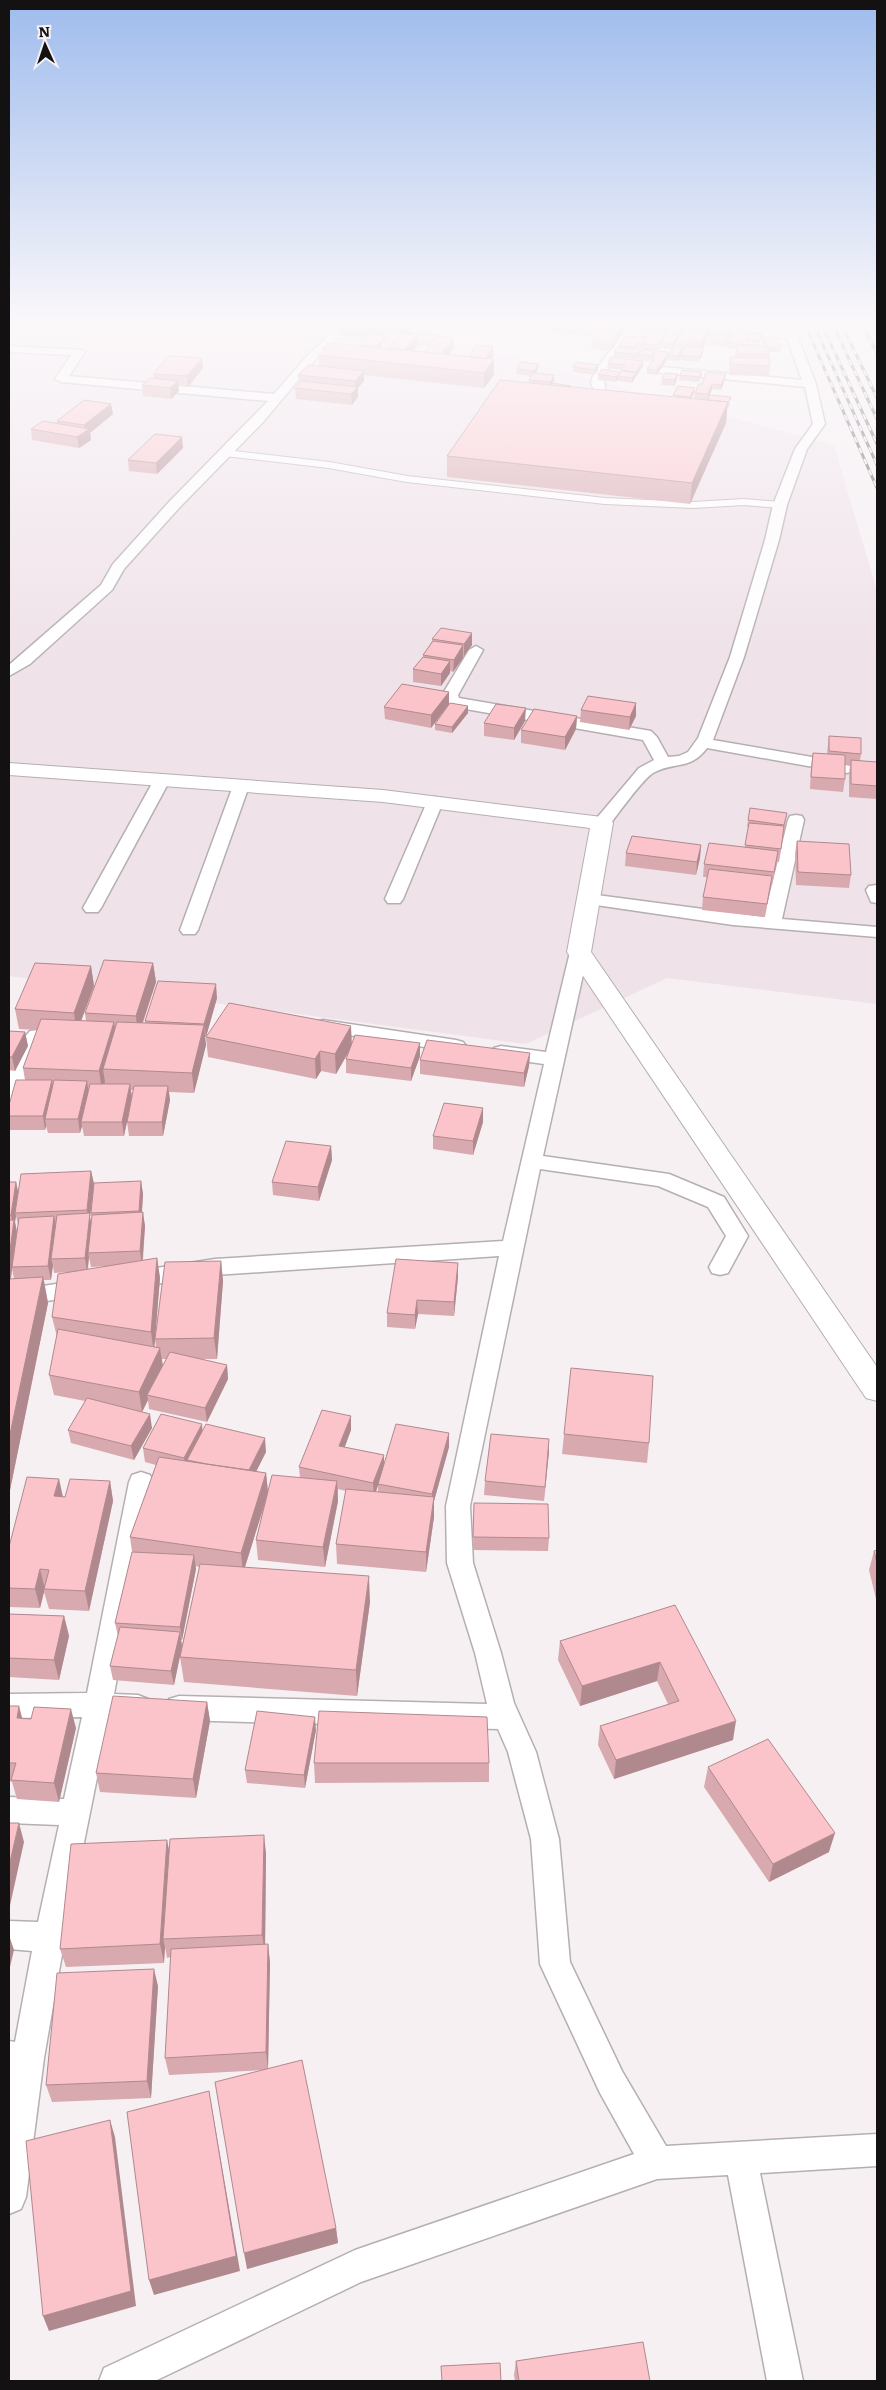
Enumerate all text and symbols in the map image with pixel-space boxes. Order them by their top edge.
north arrow [20,20,70,70]
text: N [38,21,51,41]

